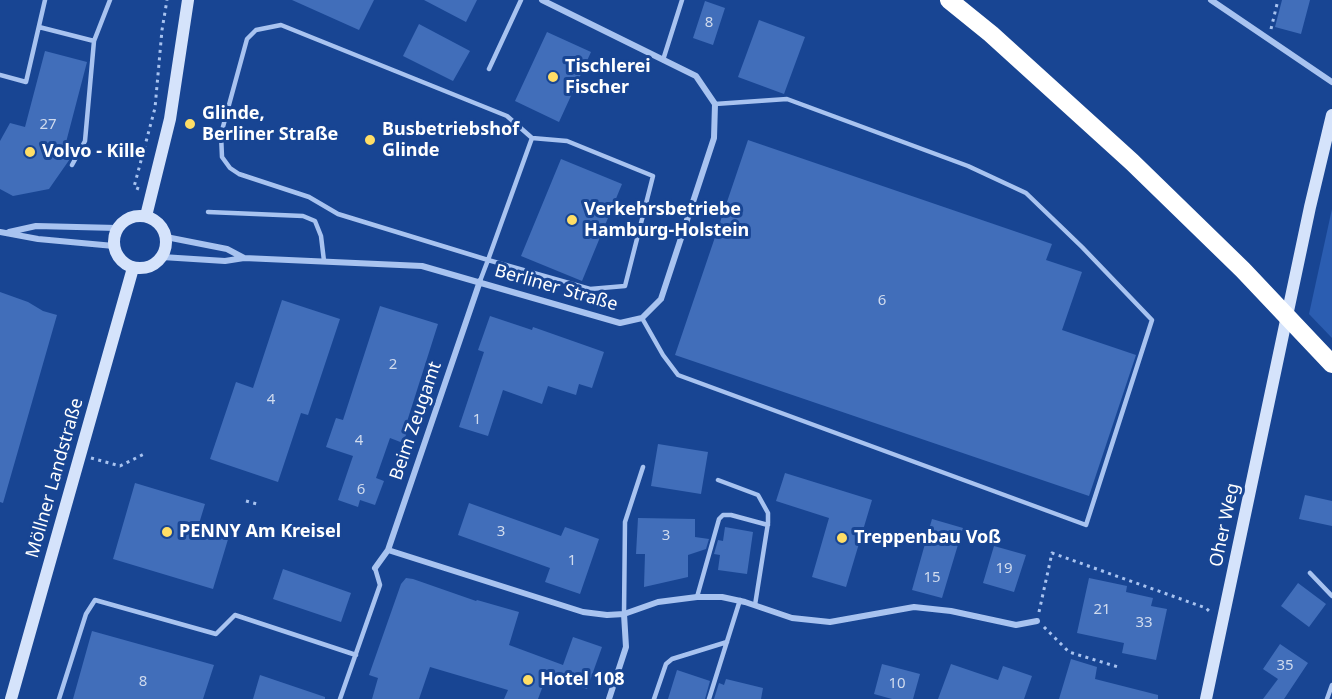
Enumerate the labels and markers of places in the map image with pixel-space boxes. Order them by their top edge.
place label: Tischlerei Fischer [565,56,651,98]
marker: Tischlerei Fischer [546,70,560,84]
place label: Glinde, Berliner Straße [202,103,338,146]
marker: Glinde, Berliner Straße [183,117,197,131]
place label: Busbetriebshof Glinde [382,119,519,162]
marker: Busbetriebshof Glinde [363,133,377,147]
place label: Volvo - Kille [42,141,145,163]
marker: Volvo - Kille [23,145,37,159]
place label: Verkehrsbetriebe Hamburg-Holstein [584,199,749,242]
marker: Verkehrsbetriebe Hamburg-Holstein [565,213,579,227]
place label: PENNY Am Kreisel [179,521,341,543]
marker: PENNY Am Kreisel [160,525,174,539]
place label: Treppenbau Voß [854,527,1001,549]
marker: Treppenbau Voß [835,531,849,545]
place label: Hotel 108 [540,669,625,691]
marker: Hotel 108 [521,673,535,687]

